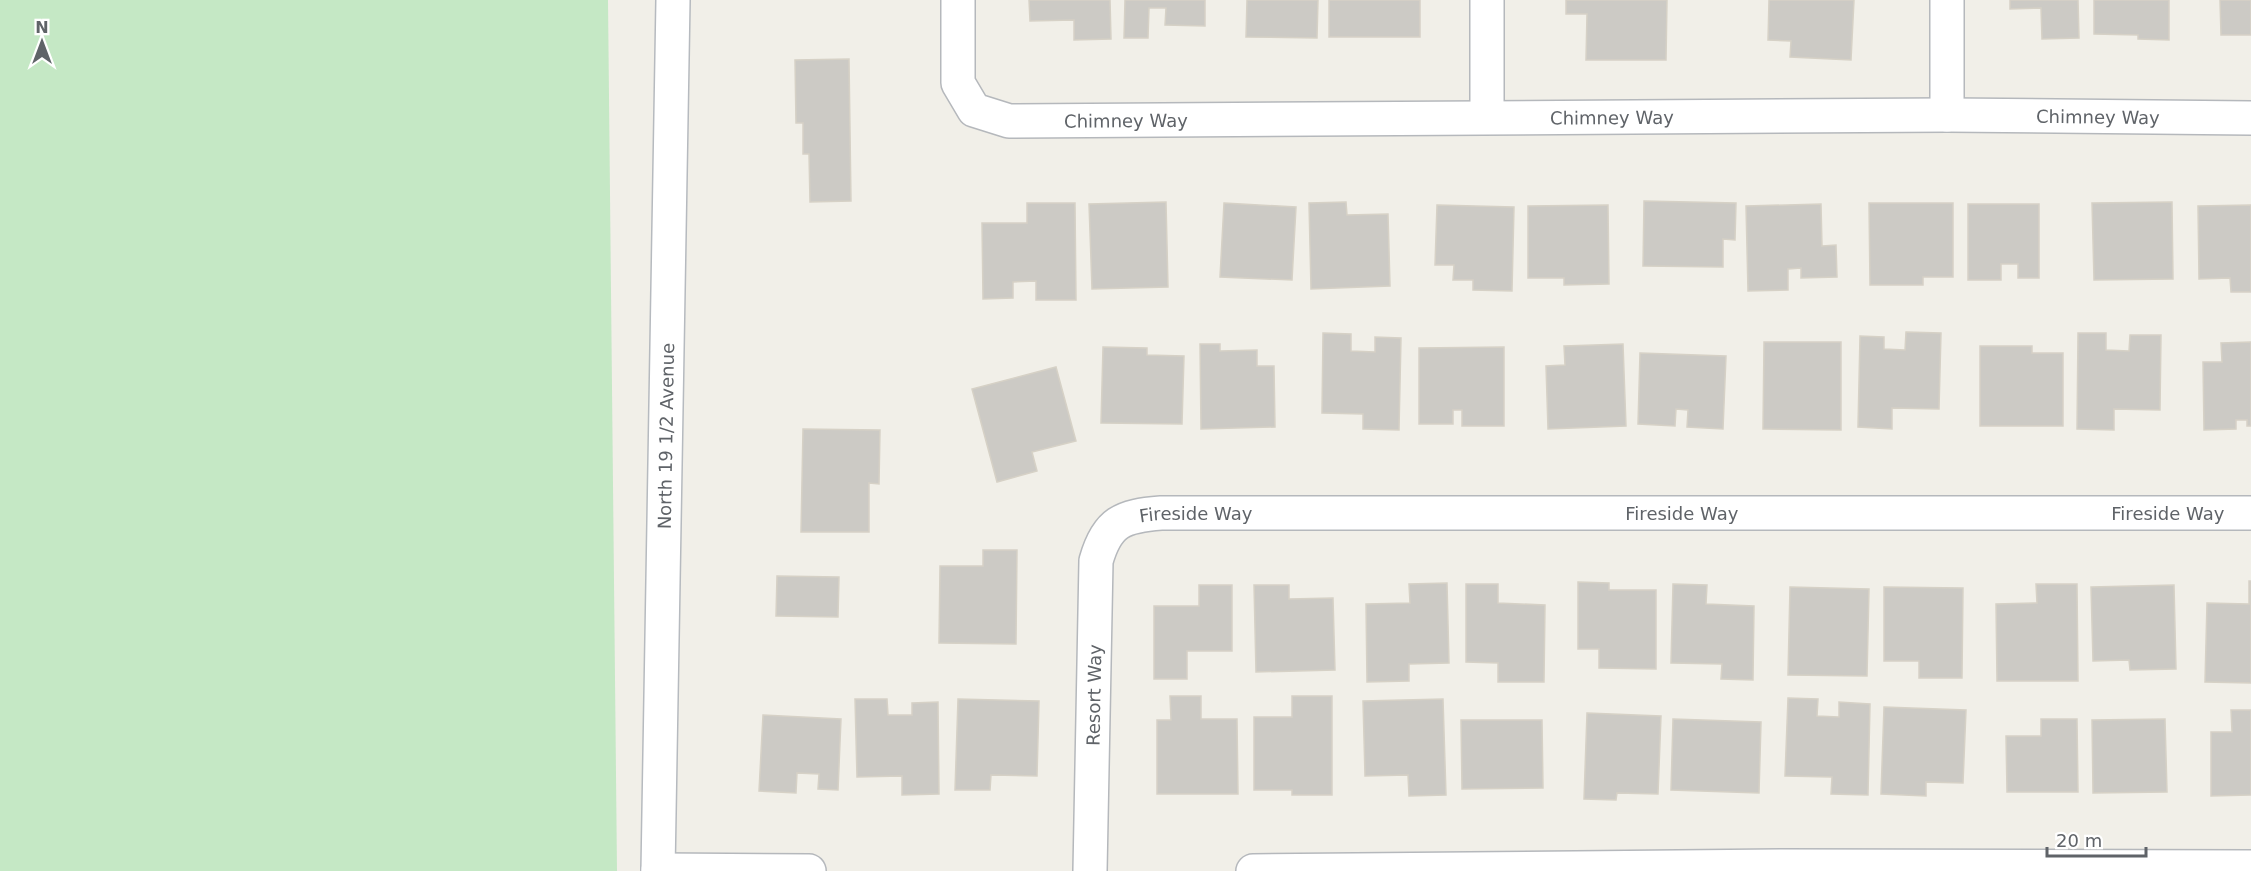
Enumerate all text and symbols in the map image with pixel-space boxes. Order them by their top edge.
north arrow [12,12,72,72]
text: N [35,18,49,37]
street label: Chimney Way [2036,105,2160,128]
street label: Chimney Way [1550,106,1674,128]
street label: Chimney Way [1064,109,1188,131]
street label: North 19 1/2 Avenue [653,343,678,529]
street label: Fireside Way [1138,503,1253,526]
street label: Fireside Way [1625,503,1739,524]
street label: Fireside Way [2111,503,2225,524]
street label: Resort Way [1082,644,1105,746]
scale bar [2047,820,2146,858]
text: 20 m [2056,830,2102,851]

